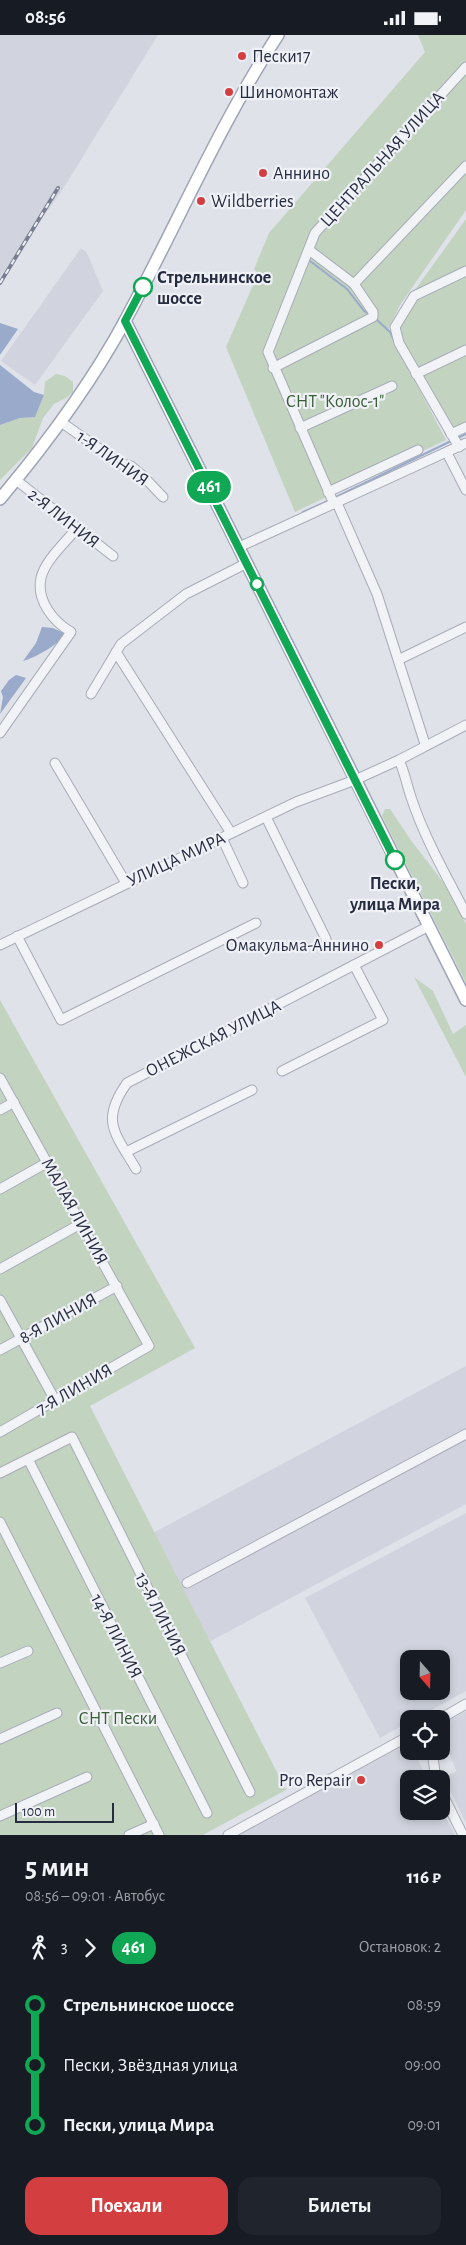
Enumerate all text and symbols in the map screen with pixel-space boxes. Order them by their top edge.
text: 08:56 [25,8,66,27]
place label: Пески17 [252,48,310,66]
marker: Пески17 [236,50,248,62]
place label: Шиномонтаж [239,84,339,102]
marker: Шиномонтаж [223,86,235,98]
street label: ЦЕНТРАЛЬНАЯ УЛИЦА [317,88,448,231]
place label: Аннино [273,165,330,183]
marker: Аннино [257,167,269,179]
place label: Wildberries [211,193,294,211]
marker: Wildberries [195,195,207,207]
place label: Стрельнинское шоссе [157,269,271,308]
marker: Стрельнинское шоссе [133,277,153,297]
park label: СНТ "Колос-1" [286,393,384,411]
street label: 1-Я ЛИНИЯ [73,428,152,490]
line badge: 461 [180,471,238,503]
text: 461 [197,478,221,496]
street label: 2-Я ЛИНИЯ [24,485,103,552]
unlabelled marker [250,577,264,591]
street label: УЛИЦА МИРА [125,829,229,890]
marker: Пески, улица Мира [385,850,405,870]
place label: Пески, улица Мира [349,875,441,914]
place label: Омакульма-Аннино [226,937,369,955]
marker: Омакульма-Аннино [373,939,385,951]
street label: ОНЕЖСКАЯ УЛИЦА [143,997,284,1081]
street label: МАЛАЯ ЛИНИЯ [37,1155,111,1268]
street label: 8-Я ЛИНИЯ [17,1290,100,1347]
street label: 7-Я ЛИНИЯ [33,1361,116,1419]
street label: 13-Я ЛИНИЯ [132,1570,189,1659]
street label: 14-Я ЛИНИЯ [87,1591,145,1681]
north arrow [400,1650,450,1700]
map controls [400,1650,450,1820]
park label: СНТ Пески [79,1710,157,1728]
button: locate [400,1710,450,1760]
button: layers [400,1770,450,1820]
place label: Pro Repair [279,1772,351,1790]
marker: Pro Repair [355,1774,367,1786]
scale bar [15,1800,114,1823]
text: 100 m [22,1805,55,1819]
text: 5 мин [25,1854,89,1882]
text: 116 ₽ [406,1868,441,1887]
text: 08:56 – 09:01 · Автобус [25,1888,165,1904]
icon: walk [25,1934,53,1962]
icon: forward [76,1934,104,1962]
text: 3 [61,1939,68,1955]
text: 461 [122,1939,146,1957]
text: Остановок: 2 [359,1939,441,1955]
text: Стрельнинское шоссе [63,1996,234,2015]
text: 08:59 [407,1997,441,2013]
text: Пески, Звёздная улица [63,2056,238,2075]
text: 09:00 [404,2057,441,2073]
text: Пески, улица Мира [63,2116,214,2135]
text: 09:01 [407,2117,441,2133]
button: Поехали [25,2177,228,2235]
button: Билеты [238,2177,441,2235]

